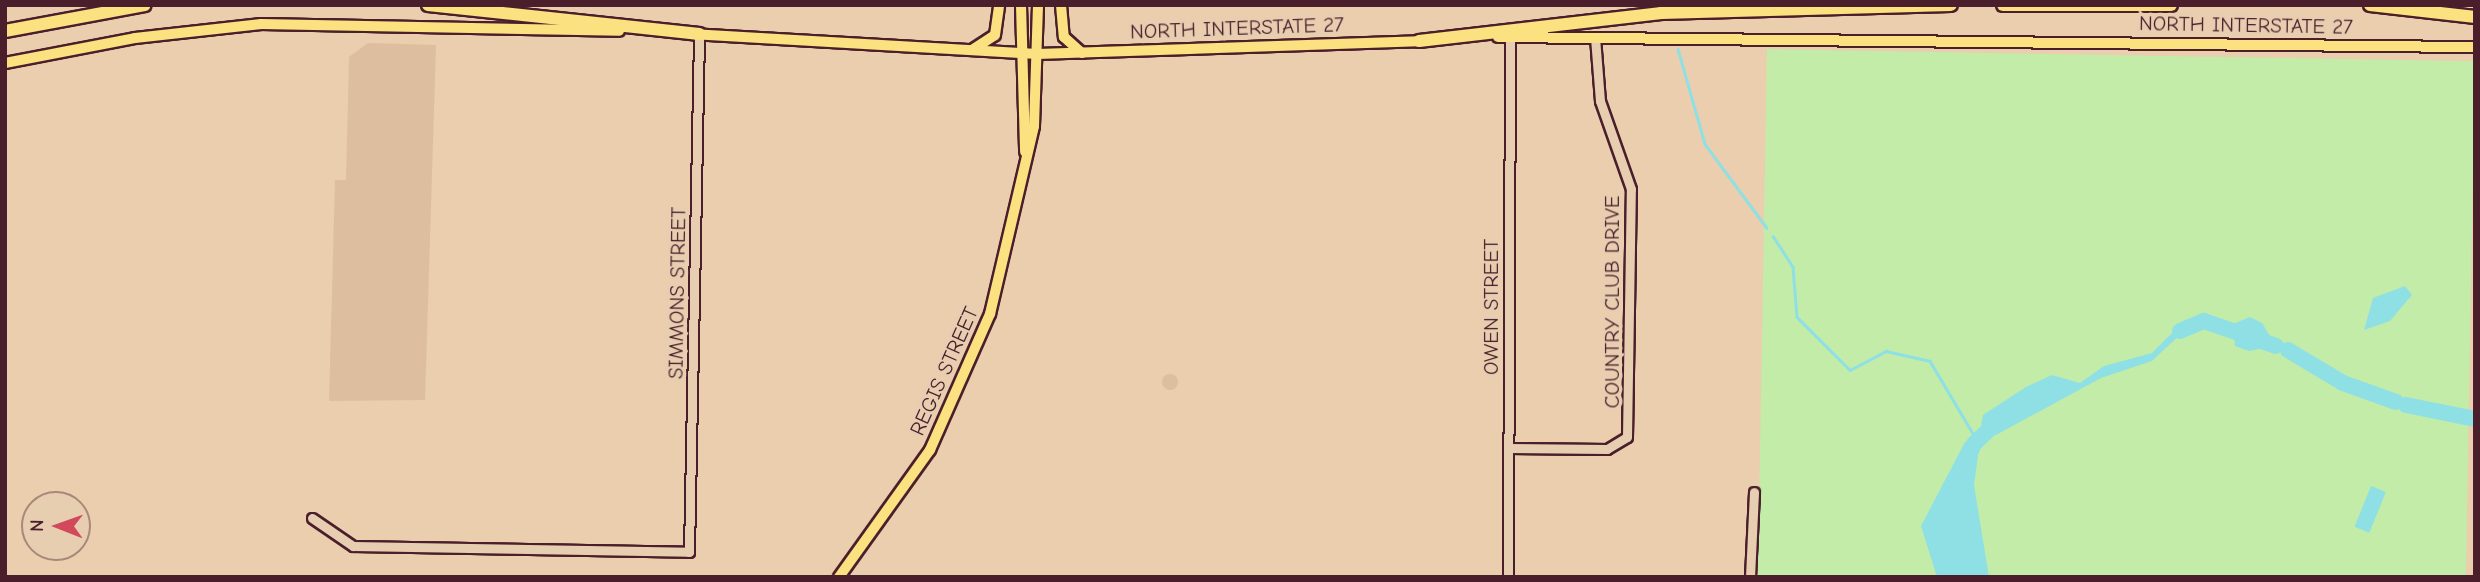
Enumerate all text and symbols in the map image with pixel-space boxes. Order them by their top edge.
street label: NORTH INTERSTATE 27 [2139,11,2353,39]
street label: NORTH INTERSTATE 27 [1130,12,1344,44]
street label: COUNTRY CLUB DRIVE [1599,196,1625,408]
street label: SIMMONS STREET [663,207,691,379]
street label: OWEN STREET [1478,239,1504,375]
street label: REGIS STREET [904,303,984,439]
north arrow [21,491,91,561]
text: N [26,519,48,532]

